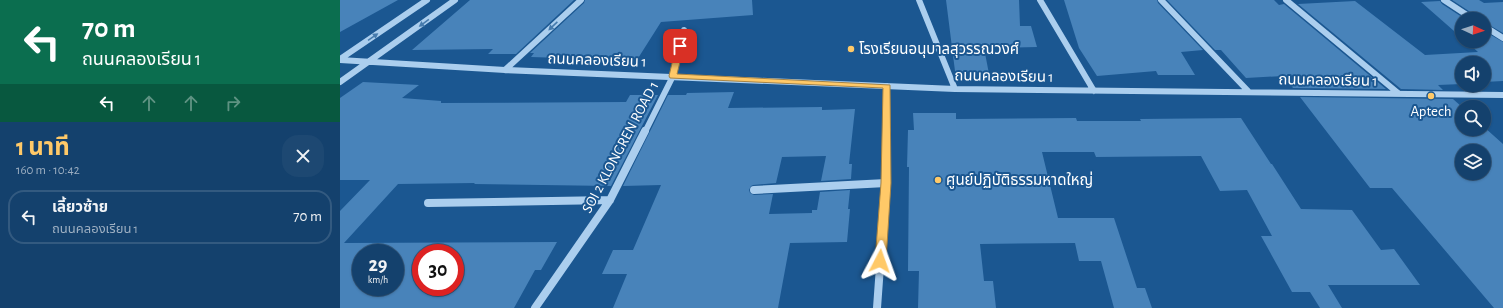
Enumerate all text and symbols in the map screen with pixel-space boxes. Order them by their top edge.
north arrow [1455,12,1491,48]
map controls [1455,12,1491,180]
text: 70 m [82,15,136,43]
icon: left [16,16,68,68]
one-way arrow [418,19,429,27]
one-way arrow [548,22,558,31]
pin [663,29,697,63]
one-way arrow [367,34,378,41]
icon: arrive [669,35,691,57]
place label: โรงเรียนอนุบาลสุวรรณวงศ์ [859,41,1019,58]
marker: โรงเรียนอนุบาลสุวรรณวงศ์ [846,44,856,54]
street label: ถนนคลองเรียน 1 [547,50,647,70]
text: ถนนคลองเรียน 1 [82,51,201,69]
button: sound [1455,56,1491,92]
street label: ถนนคลองเรียน 1 [954,67,1054,85]
street label: ถนนคลองเรียน 1 [1278,71,1378,89]
street label: SOI 2 KLONGREN ROAD 1 [579,79,661,215]
marker: Aptech [1426,91,1436,101]
icon: left [96,92,118,114]
icon: ahead [138,92,160,114]
icon: ahead [180,92,202,114]
icon: right [222,92,244,114]
button: search [1455,100,1491,136]
place label: Aptech [1410,104,1452,119]
button: close [282,135,324,177]
text: 1 นาที [16,136,70,160]
button: layers [1455,144,1491,180]
text: 160 m · 10:42 [16,164,80,177]
place label: ศูนย์ปฏิบัติธรรมหาดใหญ่ [946,171,1093,189]
marker: ศูนย์ปฏิบัติธรรมหาดใหญ่ [933,175,943,185]
text: เลี้ยวซ้าย [52,200,108,215]
icon: left [18,206,40,228]
text: 70 m [293,209,322,224]
text: ถนนคลองเรียน 1 [52,223,138,236]
position arrow [859,240,901,282]
speed limit sign: 30 [412,244,464,296]
text: 29 [368,255,388,275]
text: km/h [368,275,388,285]

